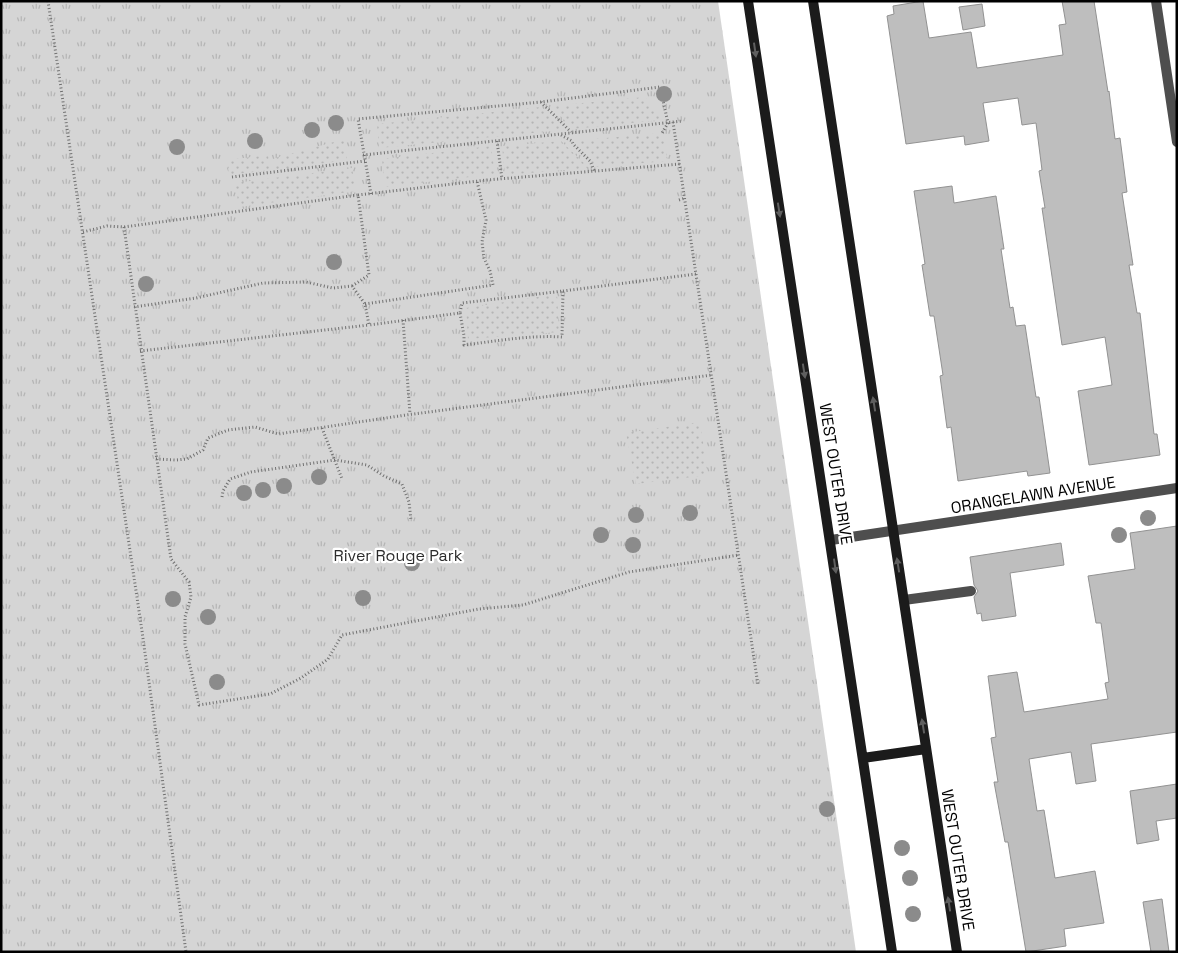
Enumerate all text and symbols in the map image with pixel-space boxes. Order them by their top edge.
one-way arrow [751,42,759,58]
one-way arrow [776,203,784,219]
one-way arrow [801,363,809,379]
one-way arrow [870,396,878,412]
street label: WEST OUTER DRIVE [814,402,858,546]
street label: ORANGELAWN AVENUE [949,472,1117,518]
park label: River Rouge Park [334,545,463,566]
one-way arrow [894,556,902,572]
one-way arrow [831,558,839,574]
one-way arrow [918,717,926,733]
street label: WEST OUTER DRIVE [936,788,980,932]
one-way arrow [945,895,953,911]

